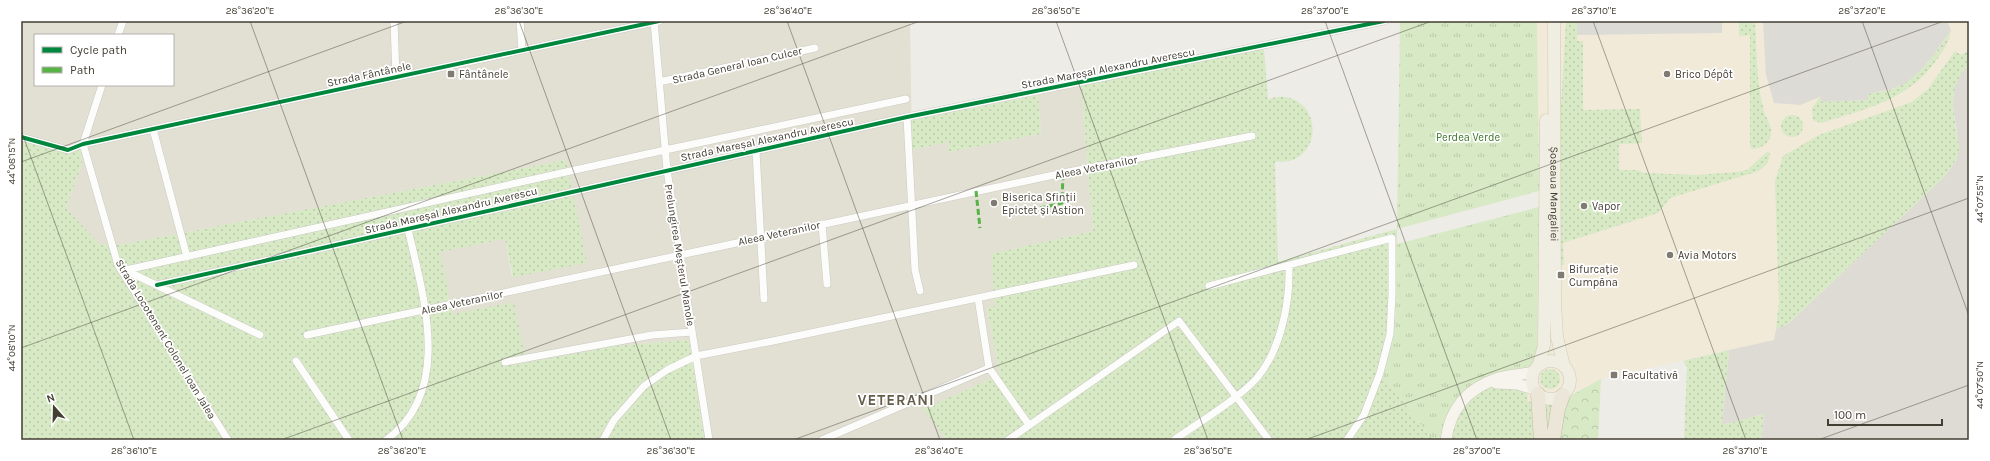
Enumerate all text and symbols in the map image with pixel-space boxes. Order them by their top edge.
text: 28°36'20"E [226,5,274,17]
text: 28°36'30"E [495,5,543,17]
text: 28°36'40"E [764,5,812,17]
text: 28°36'50"E [1032,5,1080,17]
text: 28°37'00"E [1301,5,1349,17]
text: 28°37'10"E [1571,5,1617,17]
text: 28°37'20"E [1838,5,1886,17]
legend [34,34,174,86]
text: Cycle path [70,43,127,57]
street label: Strada General Ioan Culcer [671,44,803,87]
street label: Strada Mareșal Alexandru Averescu [1020,45,1196,92]
street label: Strada Fântânele [326,59,413,90]
text: Path [70,63,95,77]
place label: Fântânele [459,68,509,81]
place label: Brico Dépôt [1675,68,1733,81]
marker: Fântânele [446,69,456,79]
marker: Brico Dépôt [1662,69,1672,79]
street label: Strada Mareșal Alexandru Averescu [679,115,855,164]
park label: Perdea Verde [1436,131,1500,144]
text: 44°08'15"N [6,138,18,184]
street label: Șoseaua Mangaliei [1547,146,1561,242]
street label: Aleea Veteranilor [1054,153,1138,182]
text: 44°07'55"N [1974,175,1986,223]
street label: Prelungirea Meșterul Manole [662,183,697,327]
street label: Strada Mareșal Alexandru Averescu [364,184,539,237]
place label: Biserica Sfinții Epictet și Astion [1002,191,1084,217]
marker: Biserica Sfinții Epictet și Astion [989,198,999,208]
place label: Vapor [1592,200,1620,213]
marker: Vapor [1579,201,1589,211]
street label: Aleea Veteranilor [737,218,821,249]
place label: Avia Motors [1678,249,1737,262]
marker: Avia Motors [1665,250,1675,260]
street label: Strada Locotenent Colonel Ioan Jalea [113,257,218,421]
place label: Bifurcație Cumpăna [1569,263,1619,289]
marker: Bifurcație Cumpăna [1556,270,1566,280]
street label: Aleea Veteranilor [420,287,504,318]
text: 44°08'10"N [6,324,18,372]
text: 44°07'50"N [1974,361,1986,409]
place label: Facultativă [1622,369,1678,382]
marker: Facultativă [1609,370,1619,380]
north arrow [34,387,74,427]
text: N [45,391,57,406]
district label: VETERANI [858,391,934,409]
scale bar [1828,401,1942,427]
text: 100 m [1834,408,1866,422]
text: 28°36'10"E [111,445,157,457]
text: 28°36'20"E [378,445,426,457]
text: 28°36'30"E [647,445,695,457]
text: 28°36'40"E [915,445,963,457]
text: 28°36'50"E [1184,445,1232,457]
text: 28°37'00"E [1453,445,1501,457]
text: 28°37'10"E [1722,445,1768,457]

